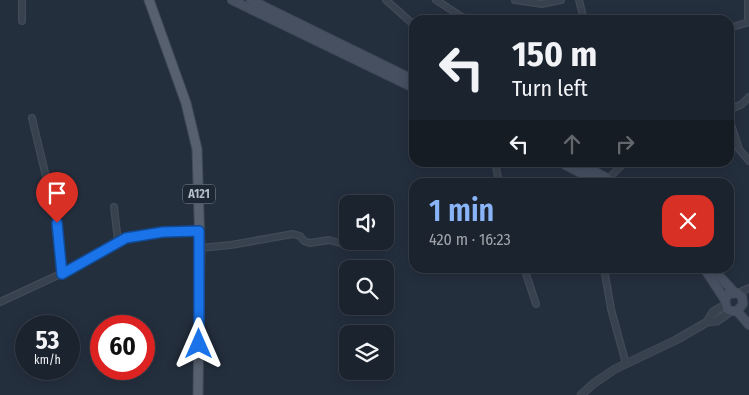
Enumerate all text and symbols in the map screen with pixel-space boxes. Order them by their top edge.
text: 150 m [512,33,597,75]
icon: left [429,35,494,100]
text: Turn left [512,75,588,102]
icon: left [505,130,533,158]
icon: ahead [558,130,586,158]
icon: right [611,130,639,158]
pin [36,172,78,223]
icon: arrive [43,179,71,207]
road number: A121 [183,184,215,203]
text: 1 min [429,193,494,229]
map controls [339,195,394,380]
button: sound [339,195,394,250]
button: close [662,195,714,247]
text: 420 m · 16:23 [429,230,511,249]
button: search [339,260,394,315]
speed limit sign: 60 [90,315,155,380]
position arrow [172,317,224,369]
button: layers [339,325,394,380]
text: 53 [36,326,59,356]
text: km/h [34,353,61,367]

